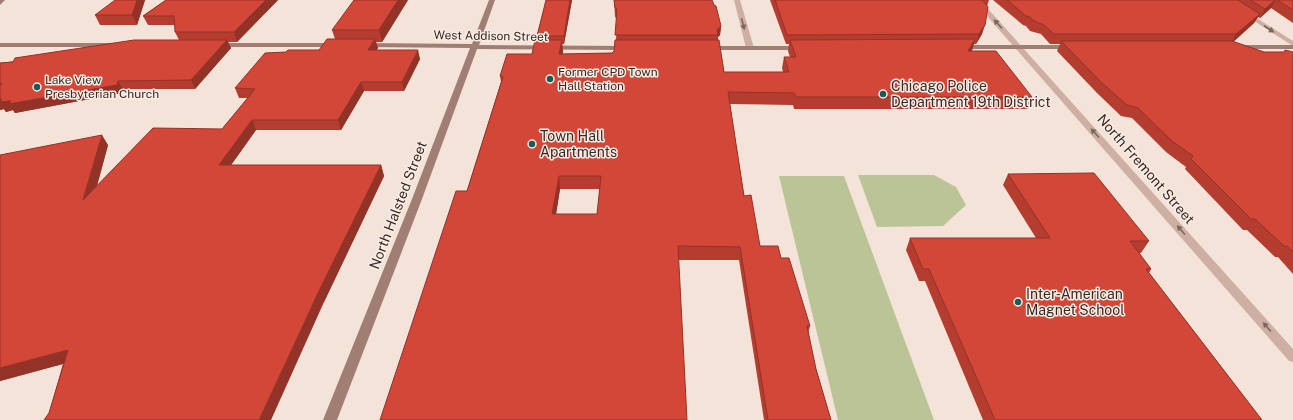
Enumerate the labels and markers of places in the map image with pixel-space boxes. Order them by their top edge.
place label: Former CPD Town Hall Station [558,65,658,93]
place label: Lake View Presbyterian Church [45,73,159,101]
marker: Former CPD Town Hall Station [545,74,555,84]
place label: Chicago Police Department 19th District [891,78,1051,110]
marker: Lake View Presbyterian Church [32,82,42,92]
marker: Chicago Police Department 19th District [878,89,888,99]
place label: Town Hall Apartments [540,128,617,160]
marker: Town Hall Apartments [527,139,537,149]
place label: Inter-American Magnet School [1026,286,1124,318]
marker: Inter-American Magnet School [1013,297,1023,307]

